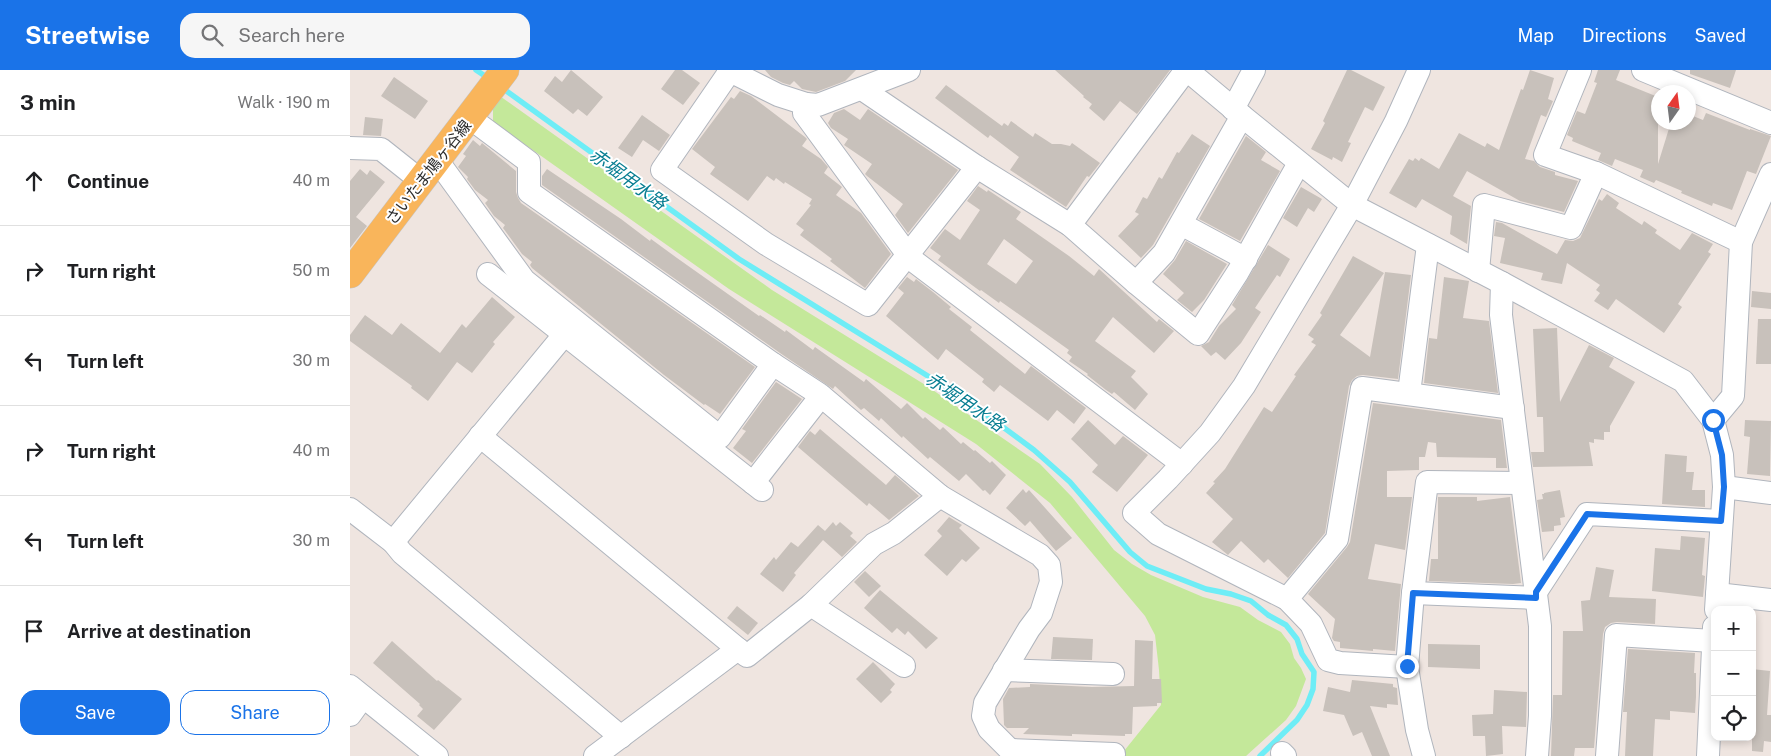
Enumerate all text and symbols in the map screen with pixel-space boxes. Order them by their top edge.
search box [180,13,530,58]
text: Streetwise [25,21,150,49]
icon: search [198,21,226,49]
text: Search here [238,24,345,46]
text: Map [1517,25,1554,46]
text: Directions [1582,25,1667,46]
text: Saved [1695,25,1746,46]
north arrow [1651,85,1696,130]
text: 3 min [20,90,76,115]
text: Walk · 190 m [238,93,330,112]
street label: さいたま鳩ヶ谷線 [382,116,475,228]
water label: 赤堀用水路 [586,144,672,215]
icon: ahead [20,167,48,195]
text: Continue [67,170,149,192]
text: 40 m [292,171,330,190]
icon: right [20,257,48,285]
text: Turn right [67,260,156,282]
text: 50 m [292,261,330,280]
icon: left [20,347,48,375]
text: Turn left [67,350,144,372]
text: 30 m [293,351,330,370]
water label: 赤堀用水路 [922,368,1010,437]
route start [1702,409,1725,432]
icon: right [20,437,48,465]
text: Turn right [67,440,156,462]
text: 40 m [292,441,330,460]
icon: left [20,527,48,555]
text: Turn left [67,530,144,552]
text: 30 m [293,531,330,550]
map controls [1711,606,1756,741]
button: + [1711,606,1756,651]
icon: arrive [20,617,48,645]
text: Arrive at destination [67,620,251,642]
button: − [1711,651,1756,696]
route end [1396,655,1419,678]
button: Save [20,690,170,735]
button: Share [180,690,330,735]
button: locate [1711,696,1756,741]

